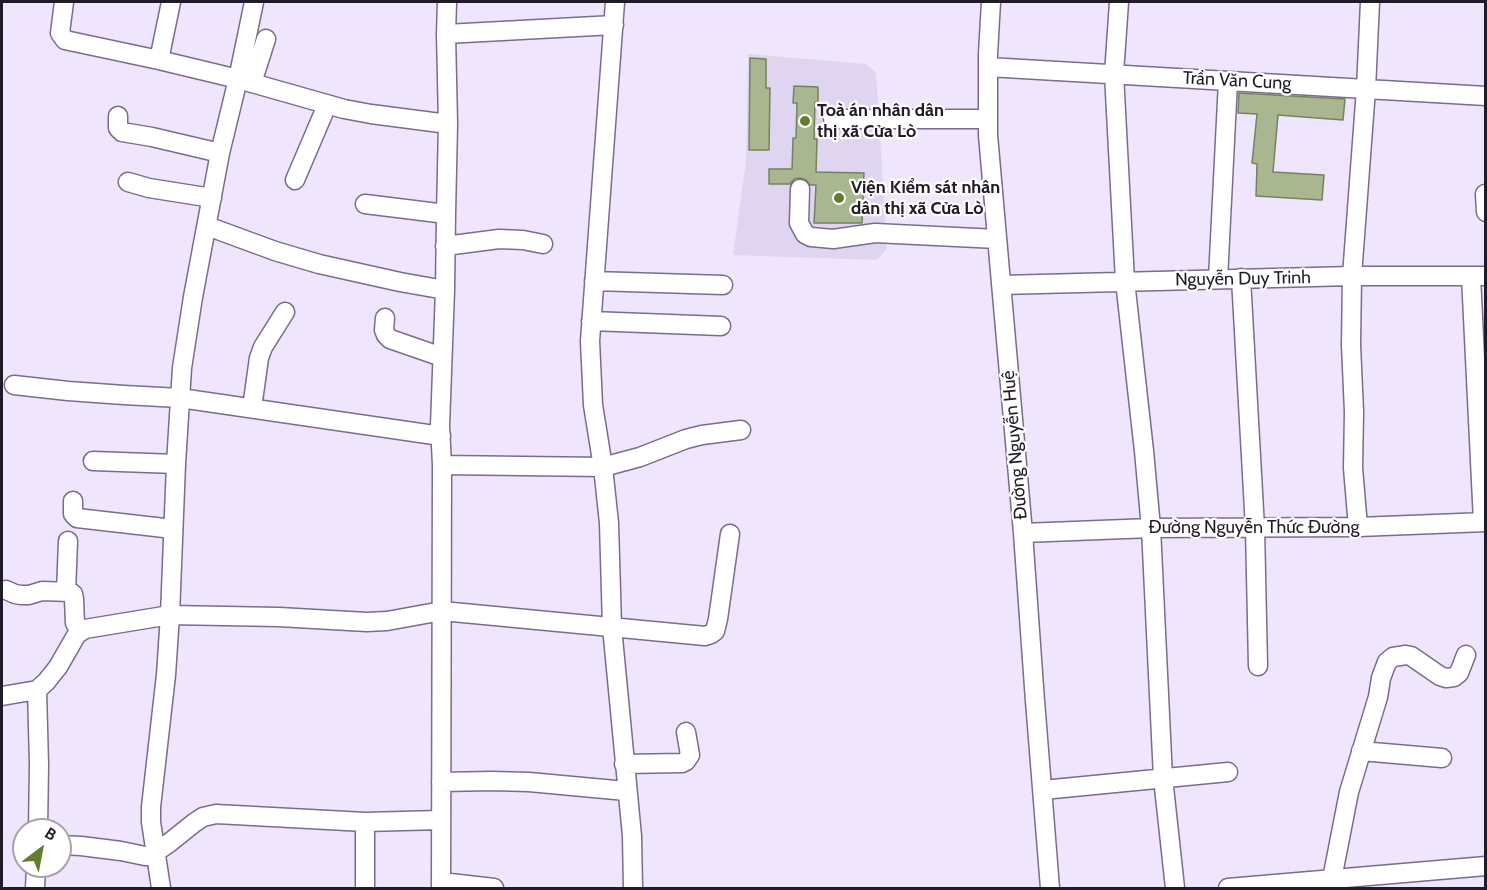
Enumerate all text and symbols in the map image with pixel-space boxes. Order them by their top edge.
street label: Trần Văn Cung [1182,67,1292,95]
place label: Toà án nhân dân thị xã Cửa Lò [817,100,944,142]
marker: Toà án nhân dân thị xã Cửa Lò [798,114,812,128]
place label: Viện Kiểm sát nhân dân thị xã Cửa Lò [851,177,1000,219]
marker: Viện Kiểm sát nhân dân thị xã Cửa Lò [832,191,846,205]
street label: Nguyễn Duy Trinh [1175,267,1311,291]
street label: Đường Nguyễn Huệ [998,369,1032,521]
street label: Đường Nguyễn Thức Đường [1149,517,1359,539]
north arrow [12,818,72,878]
text: B [41,823,60,845]

